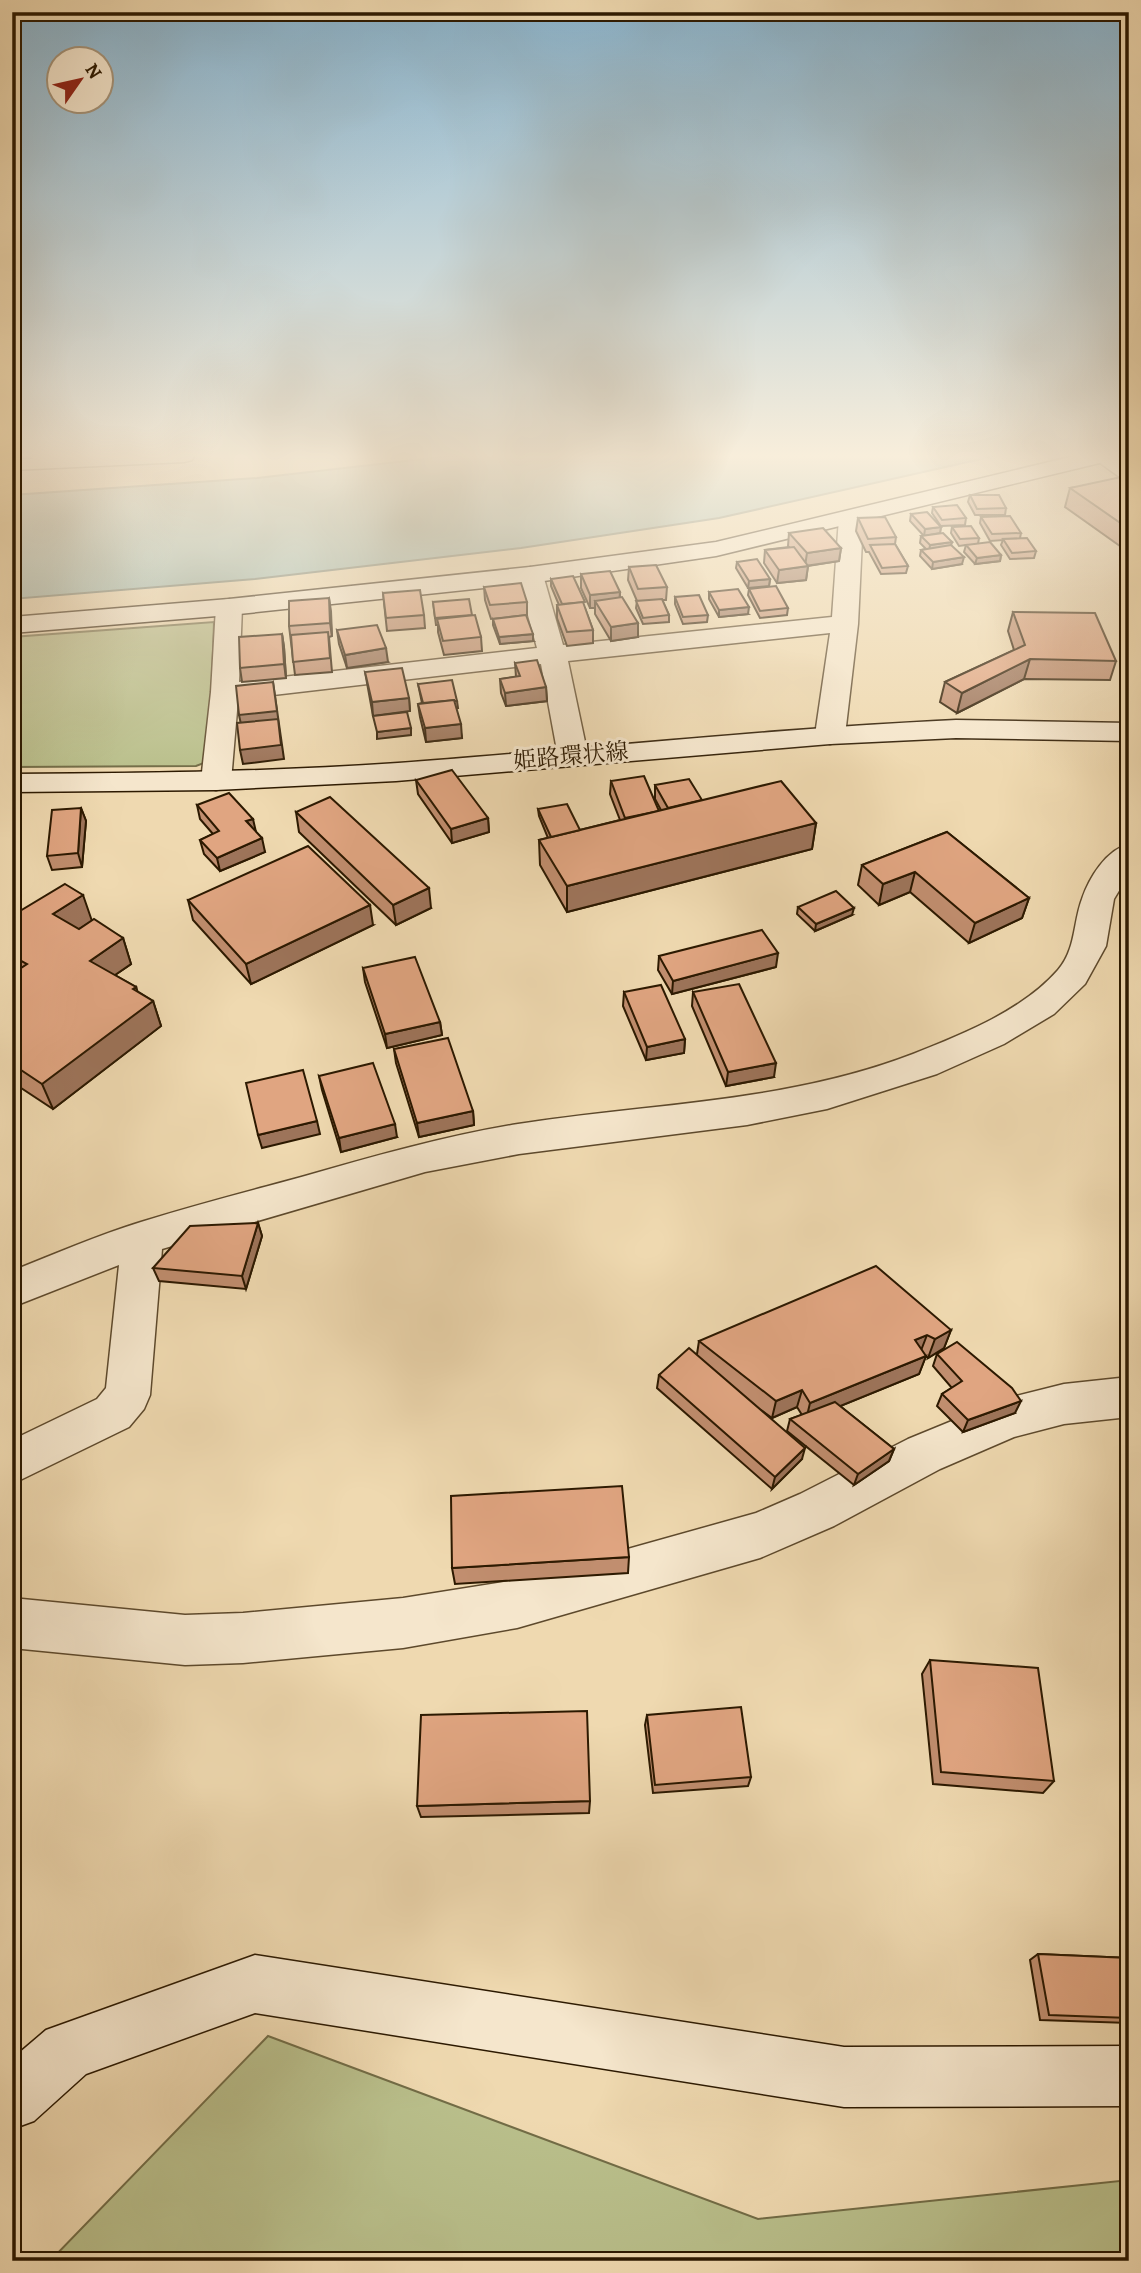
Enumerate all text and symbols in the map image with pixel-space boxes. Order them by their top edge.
north arrow [46,46,116,116]
text: N [79,58,108,84]
street label: 姫路環状線 [512,736,630,776]

